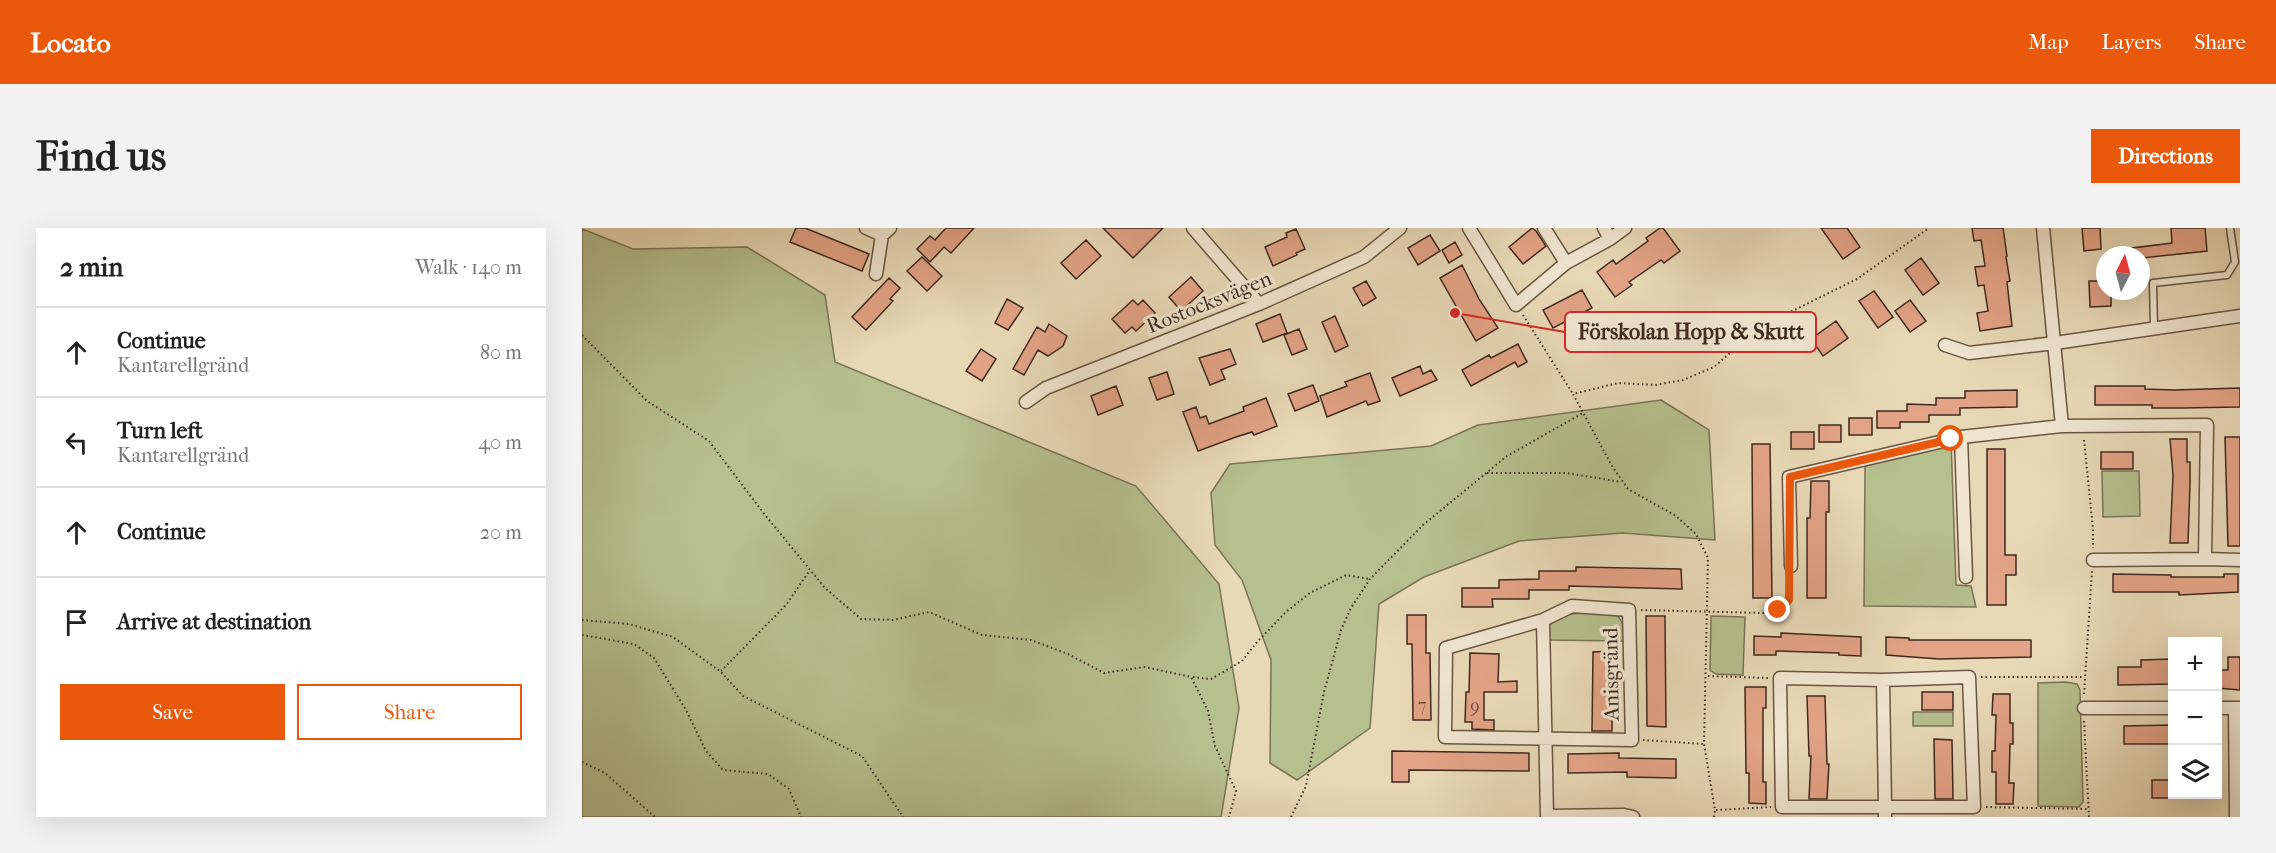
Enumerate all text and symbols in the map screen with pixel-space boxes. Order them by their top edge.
text: Locato [30,26,111,59]
text: Map [2028,30,2069,54]
text: Layers [2102,30,2161,54]
text: Share [2194,30,2246,54]
button: Directions [2091,129,2240,183]
text: Find us [36,132,166,181]
north arrow [2096,246,2150,300]
text: 2 min [60,252,123,283]
text: Walk · 140 m [415,256,522,279]
street label: Rostocksvägen [1143,266,1275,338]
callout: Förskolan Hopp & Skutt [1565,312,1816,352]
text: Förskolan Hopp & Skutt [1577,319,1805,345]
text: Continue [117,328,206,354]
icon: ahead [60,336,93,369]
text: 80 m [480,341,522,364]
text: Kantarellgränd [117,354,249,377]
text: Turn left [117,418,203,444]
route start [1937,425,1963,451]
icon: left [60,426,93,459]
text: 40 m [478,431,522,454]
text: Kantarellgränd [117,444,249,467]
icon: ahead [60,516,93,549]
text: Continue [117,519,206,545]
text: 20 m [480,521,522,544]
route end [1764,596,1790,622]
icon: arrive [60,606,93,639]
text: Arrive at destination [117,609,311,635]
street label: Anisgränd [1598,627,1624,722]
map controls [2168,637,2222,799]
button: + [2168,637,2222,691]
button: Save [60,684,285,740]
button: Share [297,684,522,740]
button: − [2168,691,2222,745]
house number: 7 [1418,695,1427,716]
house number: 9 [1470,696,1480,717]
button: layers [2168,745,2222,799]

